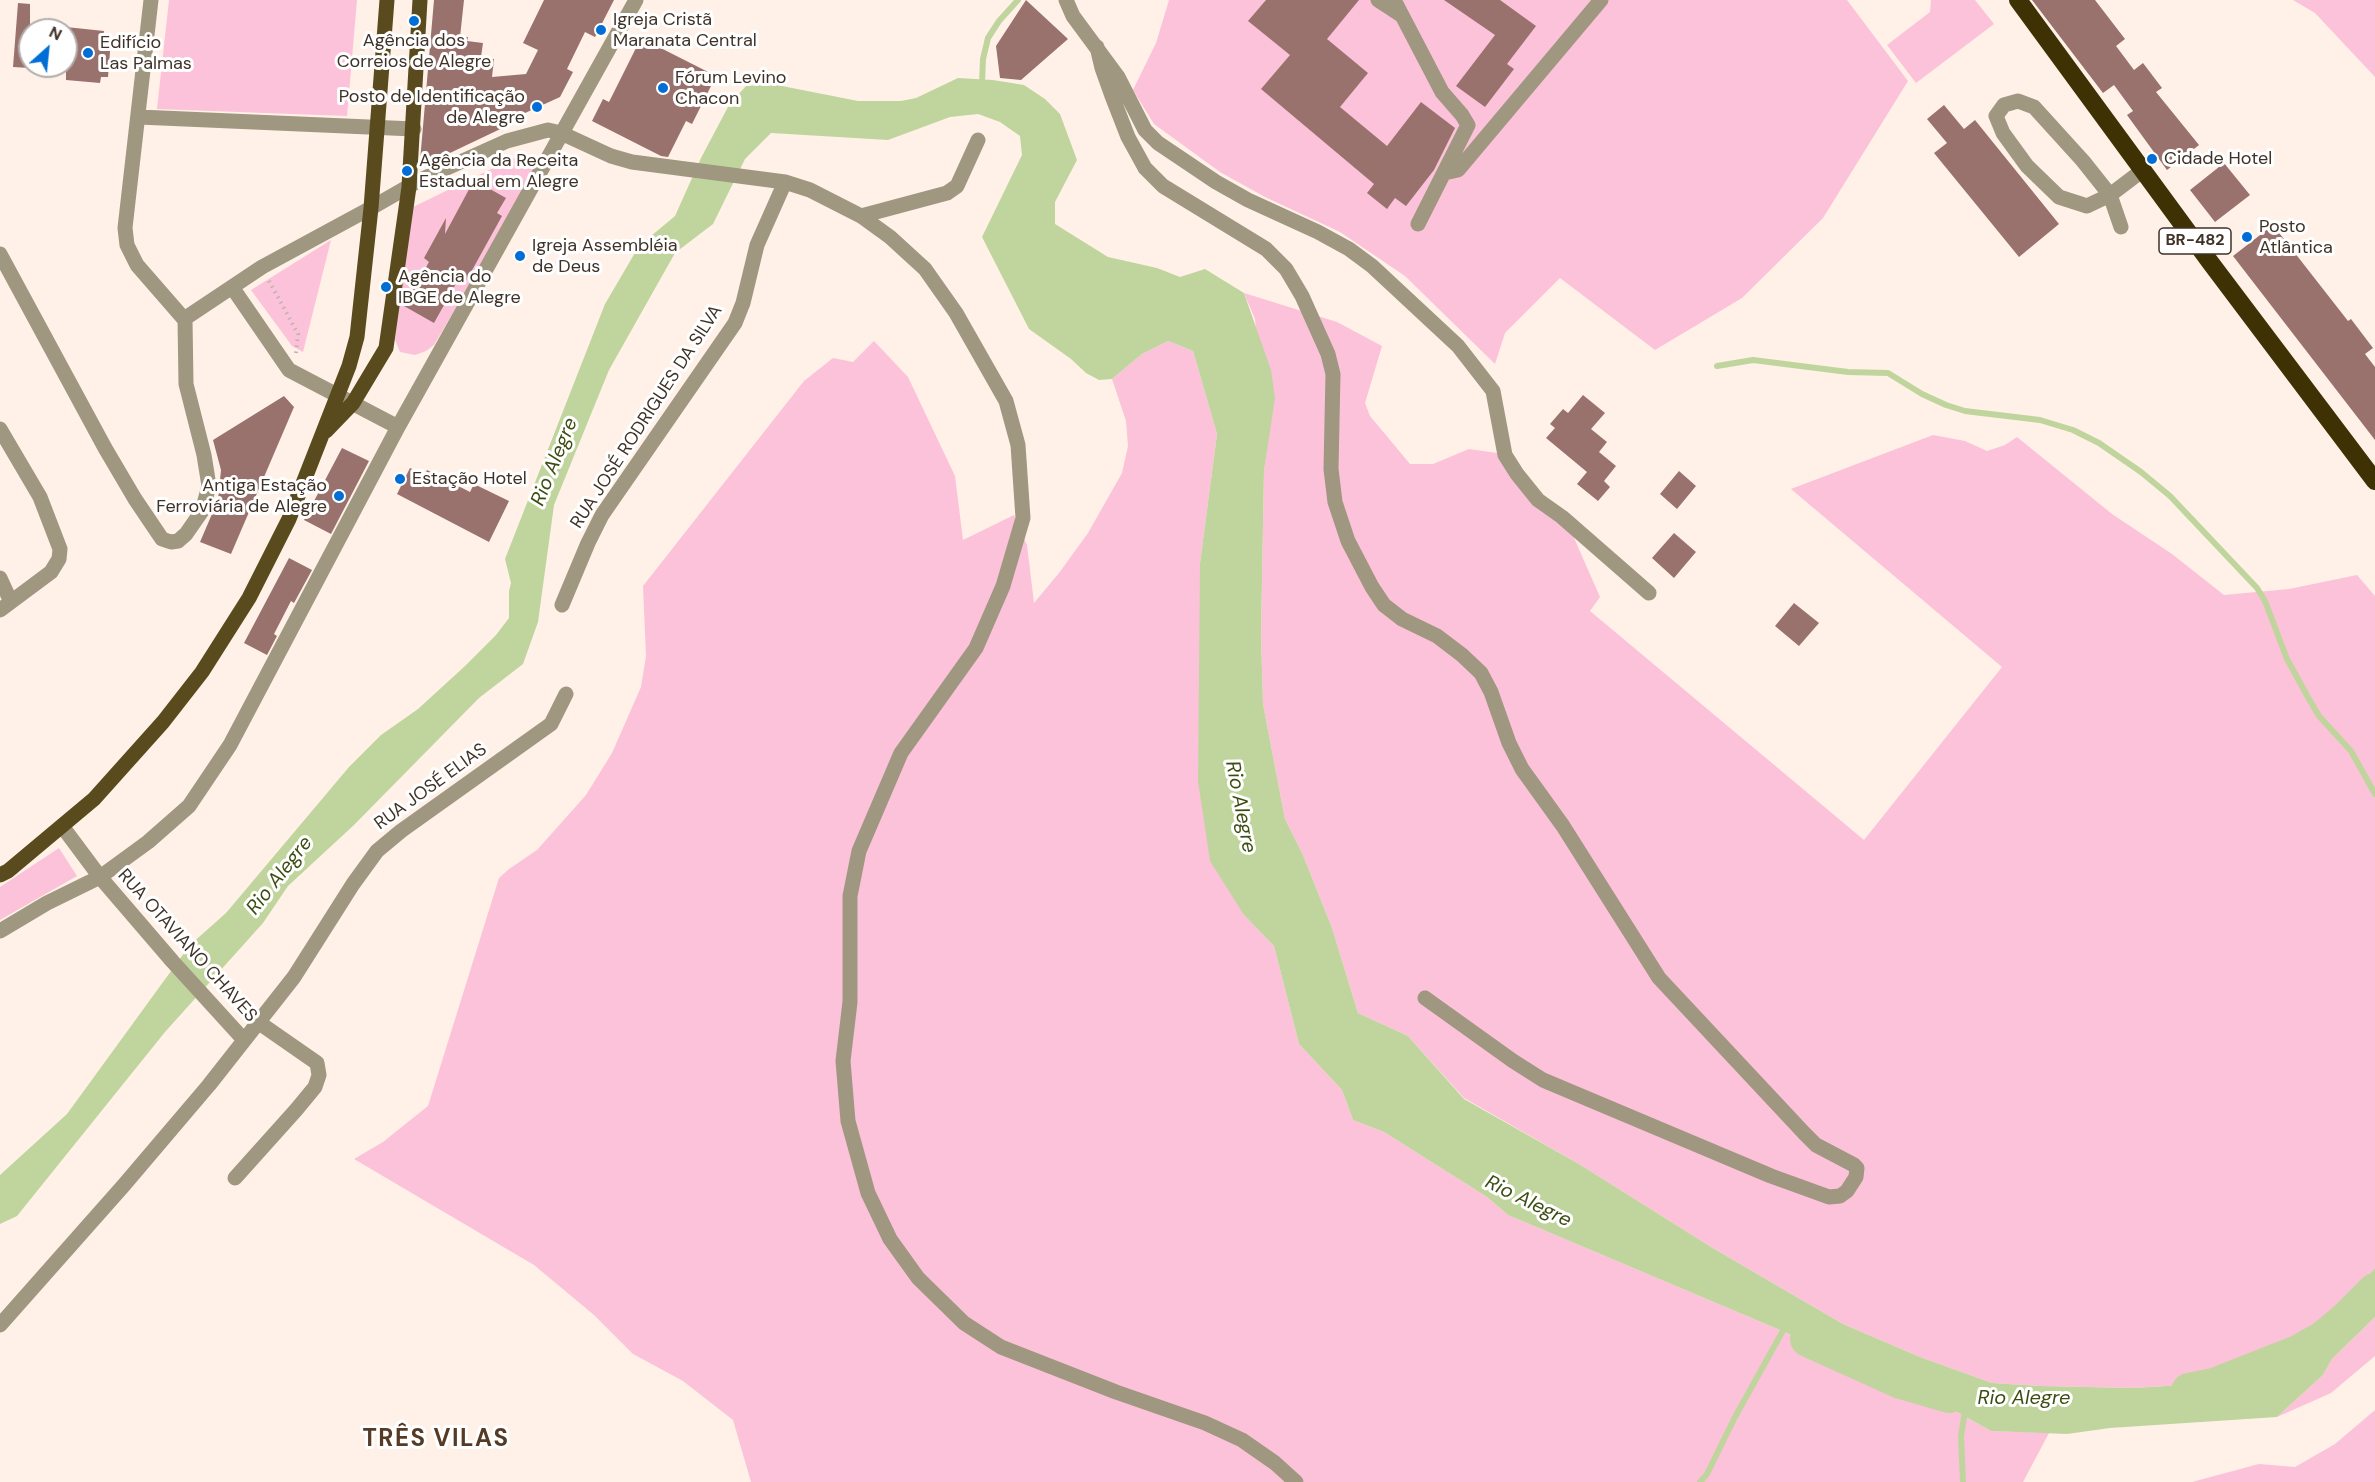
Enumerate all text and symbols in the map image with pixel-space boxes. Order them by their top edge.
place label: Igreja Cristã Maranata Central [613,9,757,52]
marker: Agência dos Correios de Alegre [407,14,421,28]
north arrow [18,18,78,78]
text: N [46,21,65,45]
marker: Igreja Cristã Maranata Central [594,23,608,37]
place label: Agência dos Correios de Alegre [337,30,491,72]
place label: Edifício Las Palmas [100,32,192,74]
marker: Edifício Las Palmas [81,46,95,60]
place label: Fórum Levino Chacon [675,67,787,110]
marker: Fórum Levino Chacon [656,81,670,95]
place label: Posto de Identificação de Alegre [339,86,525,128]
marker: Posto de Identificação de Alegre [530,100,544,114]
place label: Cidade Hotel [2164,148,2272,170]
place label: Agência da Receita Estadual em Alegre [419,150,579,192]
marker: Cidade Hotel [2145,152,2159,166]
marker: Agência da Receita Estadual em Alegre [400,164,414,178]
place label: Posto Atlântica [2259,216,2333,258]
road number: BR-482 [2159,228,2231,254]
marker: Posto Atlântica [2240,230,2254,244]
place label: Igreja Assembléia de Deus [532,235,678,278]
marker: Igreja Assembléia de Deus [513,249,527,263]
place label: Agência do IBGE de Alegre [398,266,521,308]
marker: Agência do IBGE de Alegre [379,280,393,294]
street label: RUA JOSÉ RODRIGUES DA SILVA [567,301,727,533]
water label: Rio Alegre [526,414,584,510]
place label: Estação Hotel [412,468,527,490]
marker: Estação Hotel [393,472,407,486]
place label: Antiga Estação Ferroviária de Alegre [156,475,327,518]
marker: Antiga Estação Ferroviária de Alegre [332,489,346,503]
street label: RUA JOSÉ ELIAS [371,739,491,835]
water label: Rio Alegre [1219,759,1261,855]
water label: Rio Alegre [242,832,318,920]
street label: RUA OTAVIANO CHAVES [113,865,261,1027]
water label: Rio Alegre [1481,1171,1575,1233]
water label: Rio Alegre [1978,1387,2070,1411]
district label: TRÊS VILAS [363,1426,509,1454]

